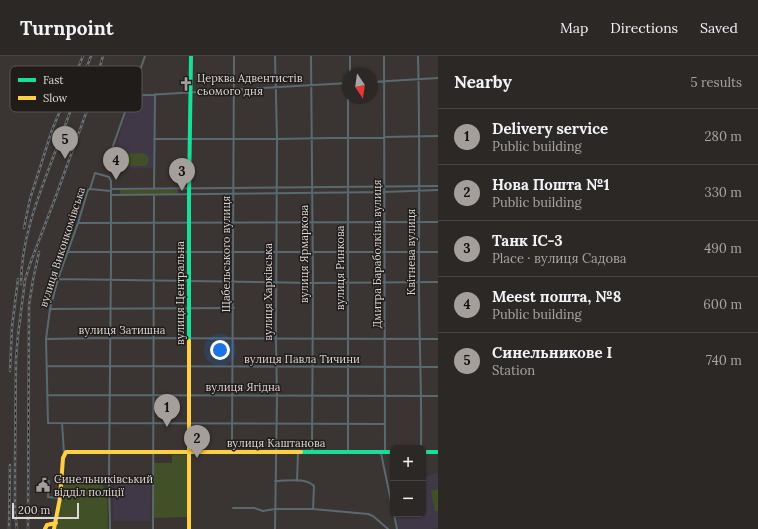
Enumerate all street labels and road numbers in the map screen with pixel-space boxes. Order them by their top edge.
street label: Дмитра Бараболкіна вулиця [370,180,384,328]
street label: вулиця Виконкомівська [36,185,88,309]
street label: Щабельського вулиця [219,196,233,312]
street label: вулиця Ярмаркова [297,204,311,303]
street label: Квітнева вулиця [404,209,418,295]
street label: вулиця Ринкова [333,225,347,310]
street label: вулиця Центральна [173,241,187,345]
street label: вулиця Харківська [261,243,275,341]
street label: вулиця Затишна [79,323,166,337]
street label: вулиця Павла Тичини [244,352,360,366]
street label: вулиця Ягідна [206,380,281,394]
street label: вулиця Каштанова [227,436,326,450]

